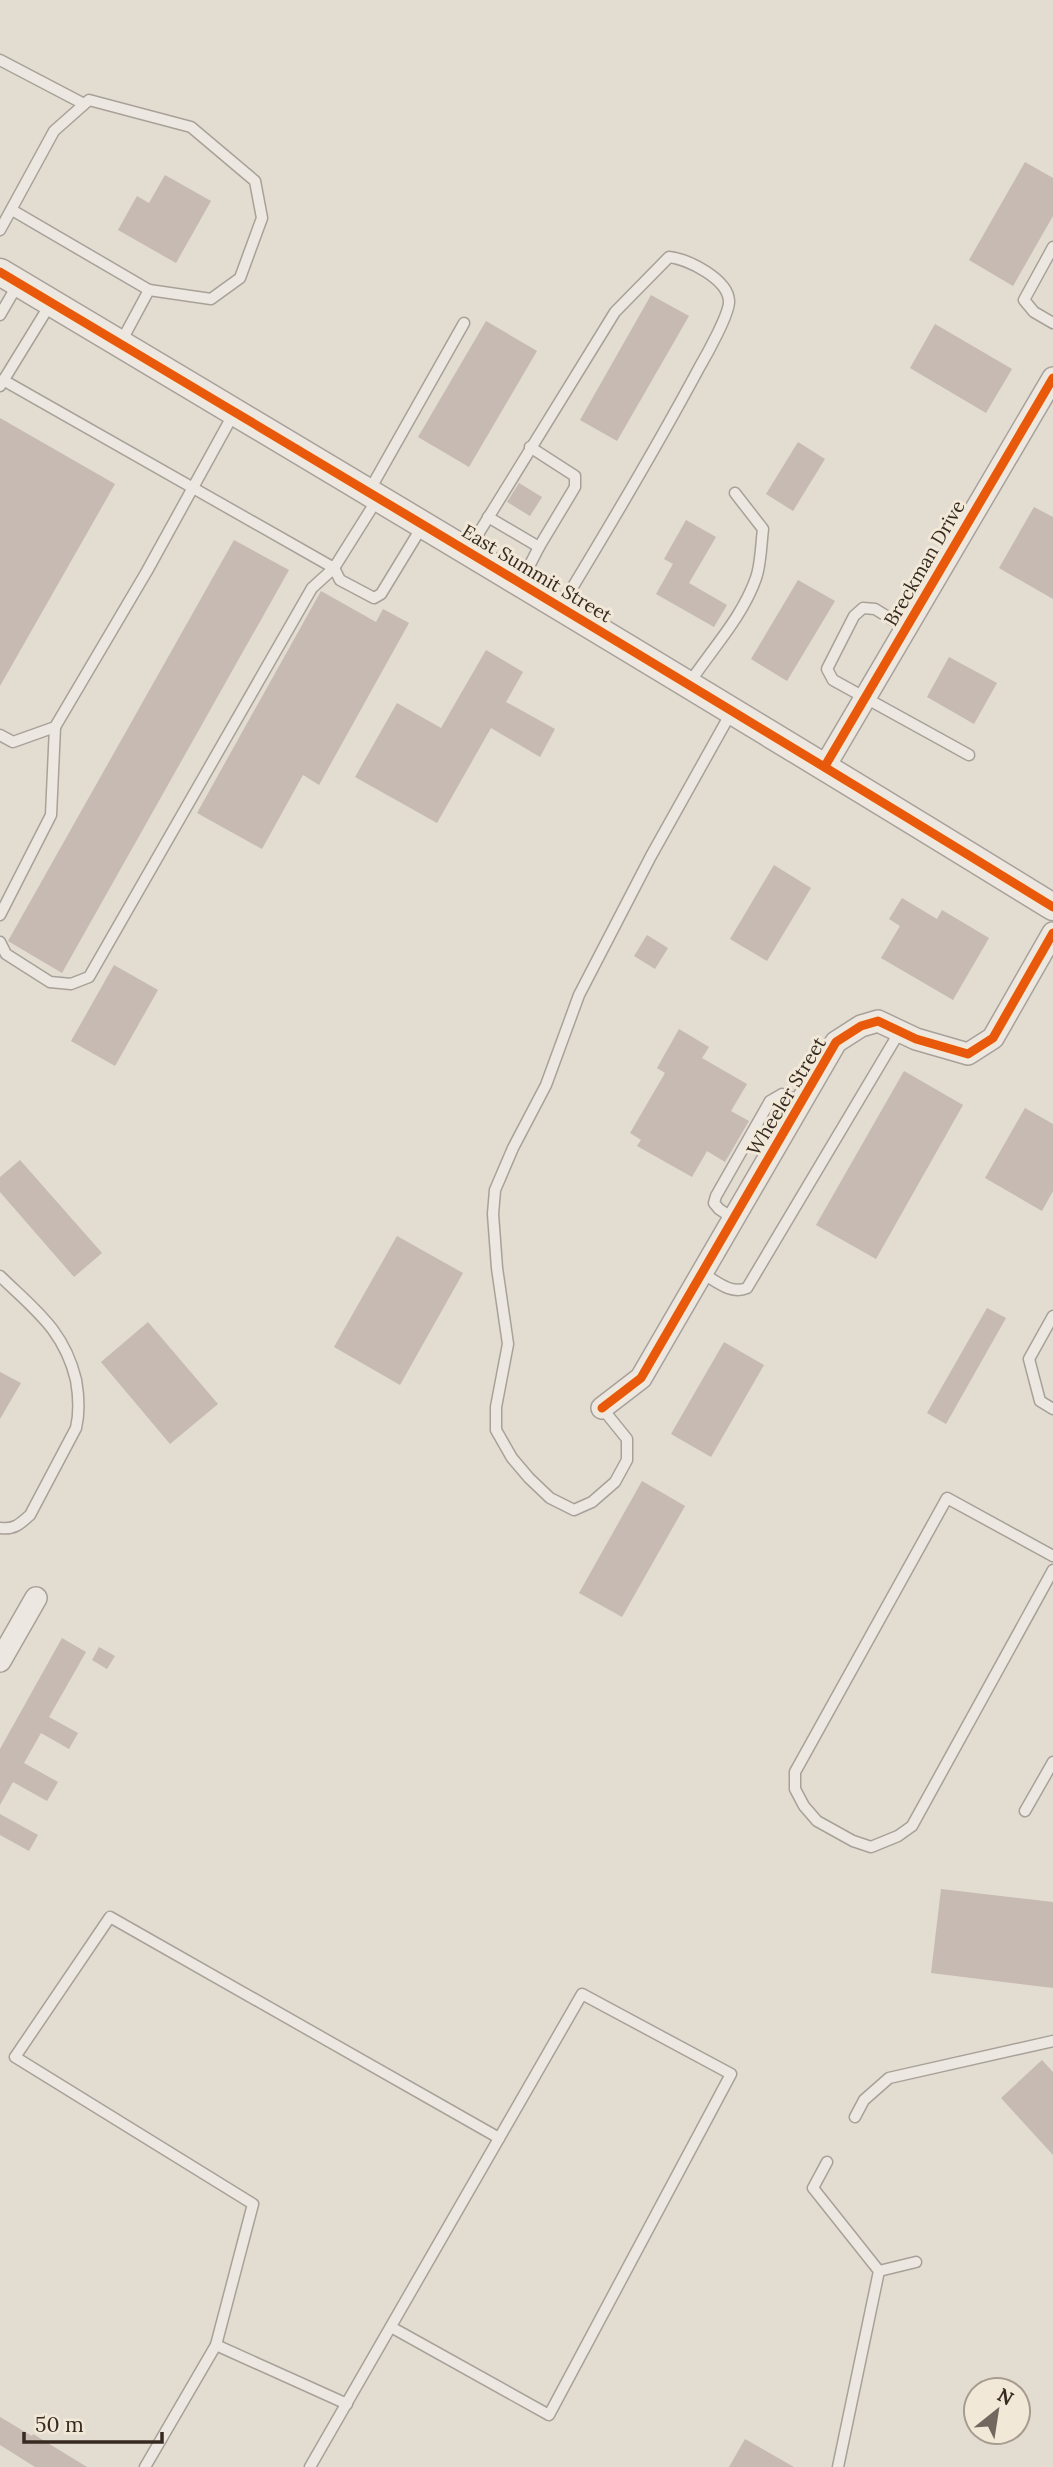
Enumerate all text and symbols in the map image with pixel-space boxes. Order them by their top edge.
street label: Breckman Drive [878,496,970,630]
street label: East Summit Street [458,519,617,628]
street label: Wheeler Street [741,1032,831,1160]
north arrow [962,2376,1032,2446]
text: N [993,2382,1018,2410]
scale bar [24,2400,163,2444]
text: 50 m [35,2411,84,2438]

